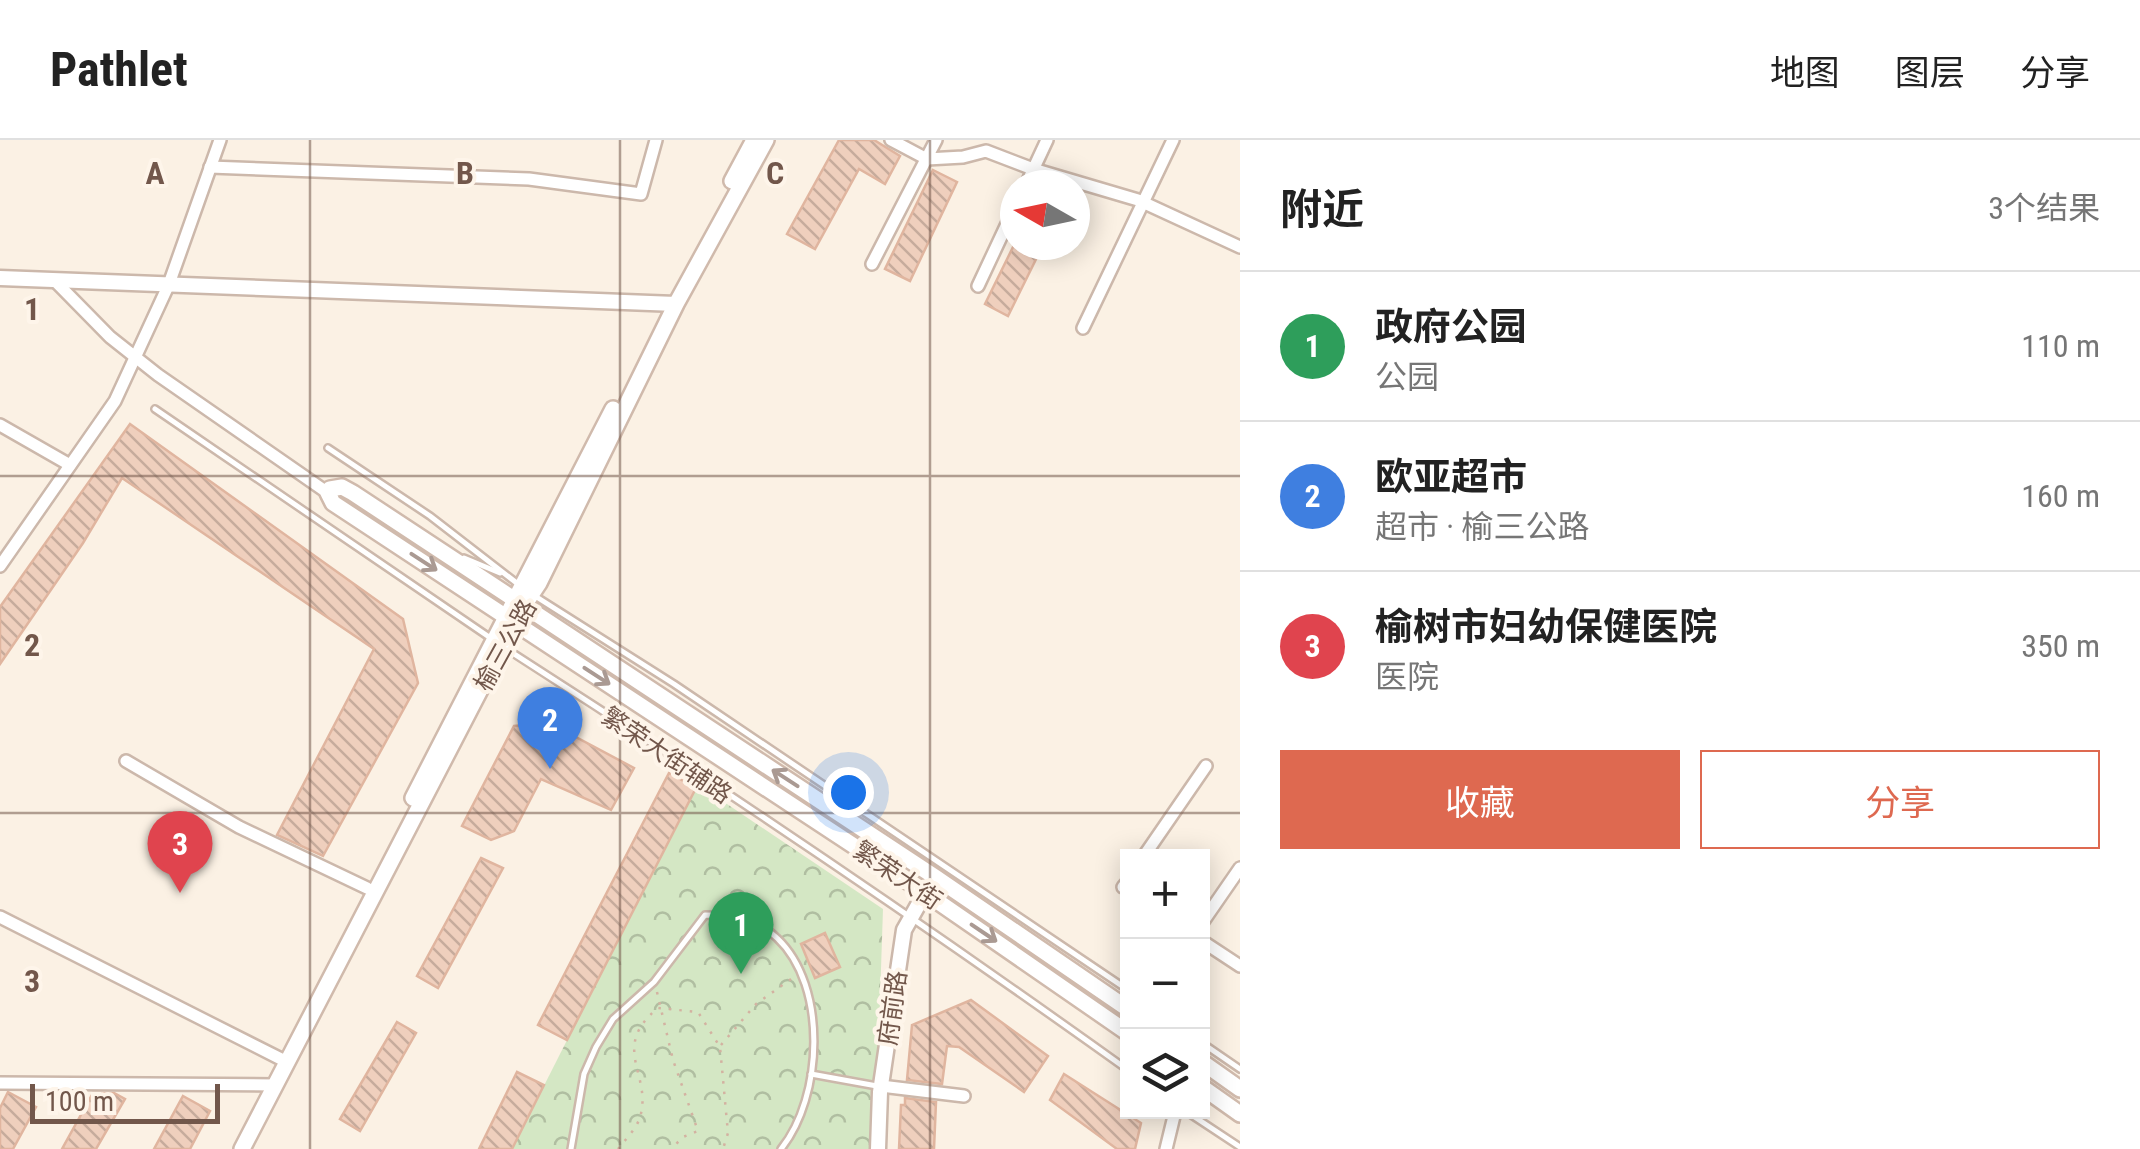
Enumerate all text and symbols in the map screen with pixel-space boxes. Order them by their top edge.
text: Pathlet [50,41,188,98]
text: 地图 [1770,53,1840,94]
text: 图层 [1895,53,1965,94]
text: 分享 [2020,53,2090,94]
text: A [145,154,165,192]
text: B [456,154,474,192]
text: C [766,154,784,192]
north arrow [1000,170,1090,260]
text: 附近 [1280,185,1364,234]
text: 3个结果 [1988,189,2100,227]
text: 1 [24,290,40,328]
text: 政府公园 [1375,305,1527,349]
text: 1 [1304,327,1321,365]
text: 110 m [2021,327,2100,365]
text: 公园 [1375,358,1439,396]
text: 欧亚超市 [1375,455,1527,499]
text: 2 [1304,477,1321,515]
text: 160 m [2021,477,2100,515]
text: 超市 · 榆三公路 [1375,508,1590,546]
one-way arrow [410,551,438,572]
street label: 榆三公路 [469,594,542,696]
text: 榆树市妇幼保健医院 [1375,605,1717,649]
text: 2 [24,626,40,664]
text: 3 [1304,627,1321,665]
text: 350 m [2021,627,2100,665]
text: 医院 [1375,658,1439,696]
one-way arrow [582,665,610,686]
pin: 2 [518,686,582,769]
street label: 繁荣大街辅路 [596,701,737,809]
button: 收藏 [1280,750,1680,849]
button: 分享 [1700,750,2100,849]
your location [823,767,874,818]
one-way arrow [772,768,800,789]
pin: 3 [148,810,212,893]
street label: 繁荣大街 [848,835,947,915]
map controls [1120,849,1210,1119]
button: + [1120,849,1210,939]
pin: 1 [708,892,774,974]
one-way arrow [970,922,998,943]
button: − [1120,939,1210,1029]
text: 3 [24,962,40,1000]
street label: 府前路 [873,969,912,1047]
button: layers [1120,1029,1210,1119]
scale bar [30,1079,220,1124]
text: 100 m [45,1085,114,1118]

